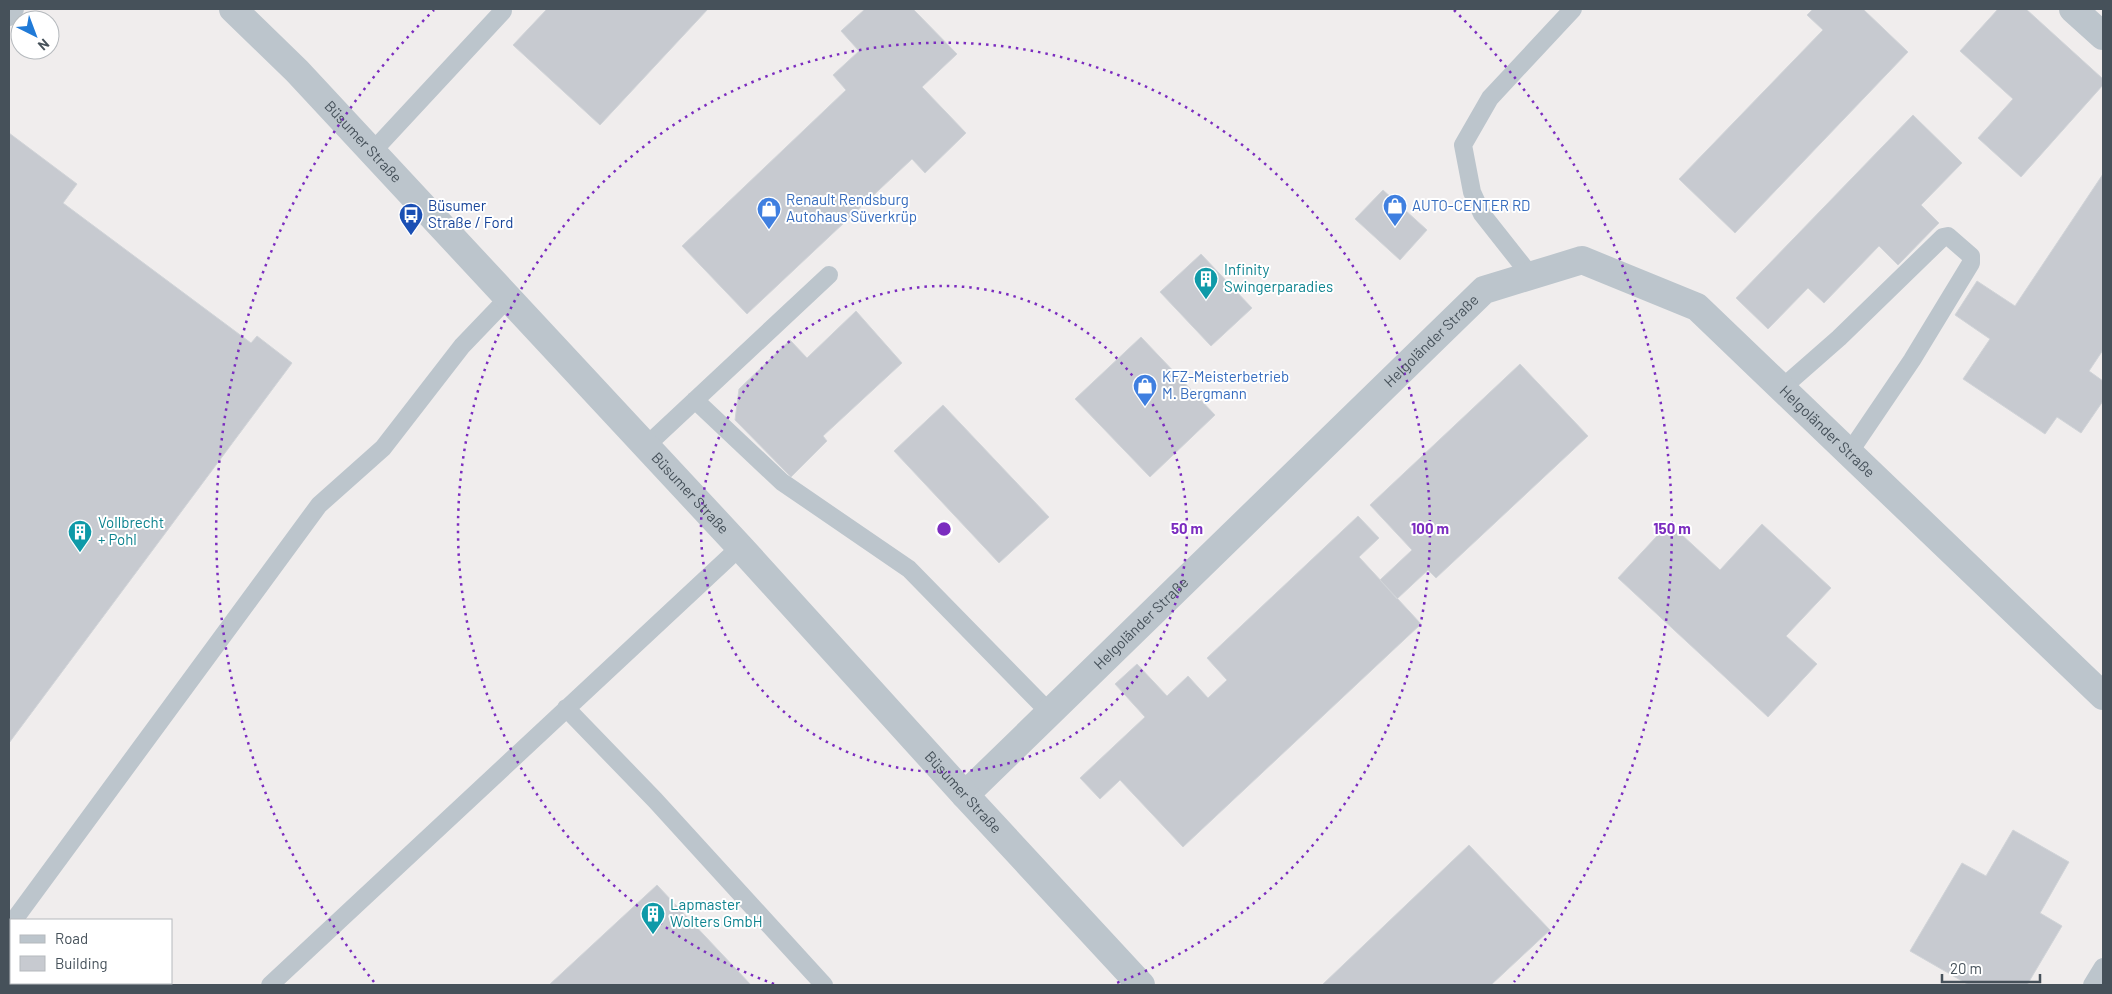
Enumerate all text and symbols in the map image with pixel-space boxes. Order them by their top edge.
north arrow [10,10,60,60]
text: N [35,36,53,54]
street label: Büsumer Straße [321,97,406,186]
place label: Renault Rendsburg Autohaus Süverkrüp [786,190,917,225]
shop icon: AUTO-CENTER RD [1382,193,1408,227]
place label: Büsumer Straße / Ford [428,196,513,231]
shop icon: Renault Rendsburg Autohaus Süverkrüp [756,196,782,230]
place label: AUTO-CENTER RD [1412,196,1530,214]
bus stop icon: Büsumer Straße / Ford [398,202,424,236]
place label: Infinity Swingerparadies [1224,260,1333,295]
building icon: Infinity Swingerparadies [1193,266,1219,300]
street label: Helgoländer Straße [1380,290,1482,390]
place label: KFZ-Meisterbetrieb M. Bergmann [1162,367,1289,402]
shop icon: KFZ-Meisterbetrieb M. Bergmann [1132,373,1158,407]
street label: Helgoländer Straße [1776,381,1879,481]
street label: Büsumer Straße [648,448,733,537]
place label: Vollbrecht + Pohl [98,513,164,548]
building icon: Vollbrecht + Pohl [67,519,93,553]
text: 50 m [1171,519,1203,537]
text: 100 m [1411,519,1449,537]
text: 150 m [1653,519,1691,537]
centre of rings [935,520,953,538]
street label: Helgoländer Straße [1090,573,1192,673]
street label: Büsumer Straße [922,747,1006,837]
place label: Lapmaster Wolters GmbH [670,895,763,930]
building icon: Lapmaster Wolters GmbH [640,901,666,935]
legend [10,919,172,984]
text: Road [55,929,88,947]
scale bar [1942,952,2040,984]
text: Building [55,954,108,972]
text: 20 m [1950,959,1982,977]

